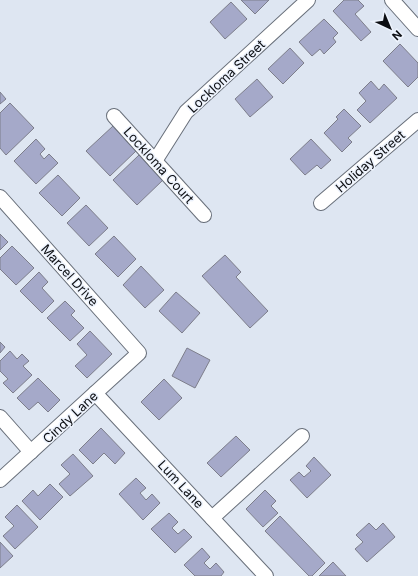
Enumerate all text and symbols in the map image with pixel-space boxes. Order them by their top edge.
north arrow [370,8,410,48]
text: N [389,27,405,43]
street label: Lockloma Street [184,36,268,116]
street label: Lockloma Court [120,123,198,207]
street label: Holiday Street [332,127,408,195]
street label: Marcel Drive [38,241,102,309]
street label: Cindy Lane [39,388,101,446]
street label: Lum Lane [155,457,207,511]

